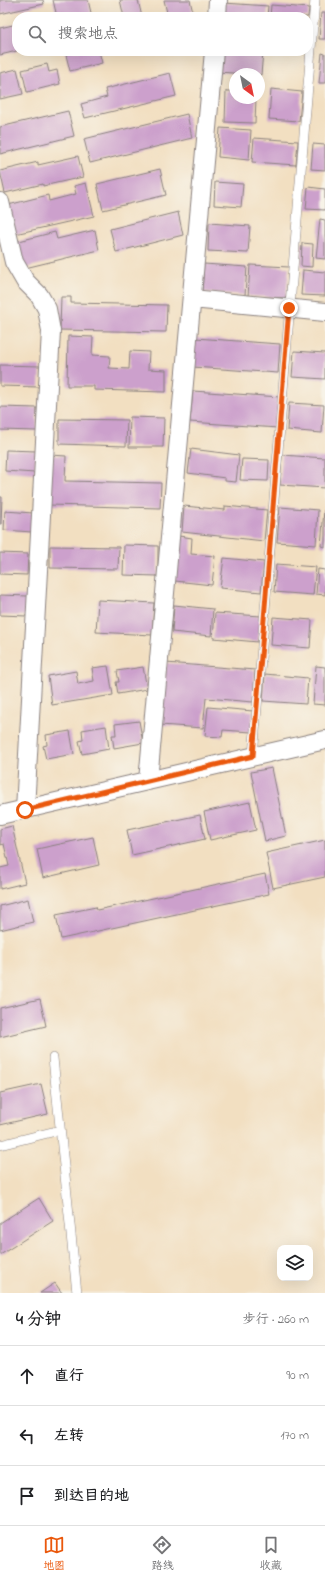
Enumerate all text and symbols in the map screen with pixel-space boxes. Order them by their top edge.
search box [12,12,313,56]
icon: search [26,23,48,45]
text: 搜索地点 [58,23,118,45]
north arrow [229,68,265,104]
route end [280,299,298,317]
route start [16,801,34,819]
map controls [277,1245,313,1281]
button: layers [277,1245,313,1281]
text: 4 分钟 [16,1307,61,1332]
text: 步行 · 260 m [243,1310,309,1329]
icon: ahead [16,1365,38,1387]
text: 直行 [54,1365,84,1387]
text: 90 m [286,1366,309,1385]
icon: left [16,1425,38,1447]
text: 左转 [54,1425,84,1447]
text: 170 m [281,1426,309,1445]
icon: arrive [16,1485,38,1507]
text: 到达目的地 [54,1485,129,1507]
tab: 地图 [43,1534,65,1574]
tab: 路线 [151,1534,173,1574]
tab: 收藏 [260,1534,282,1574]

